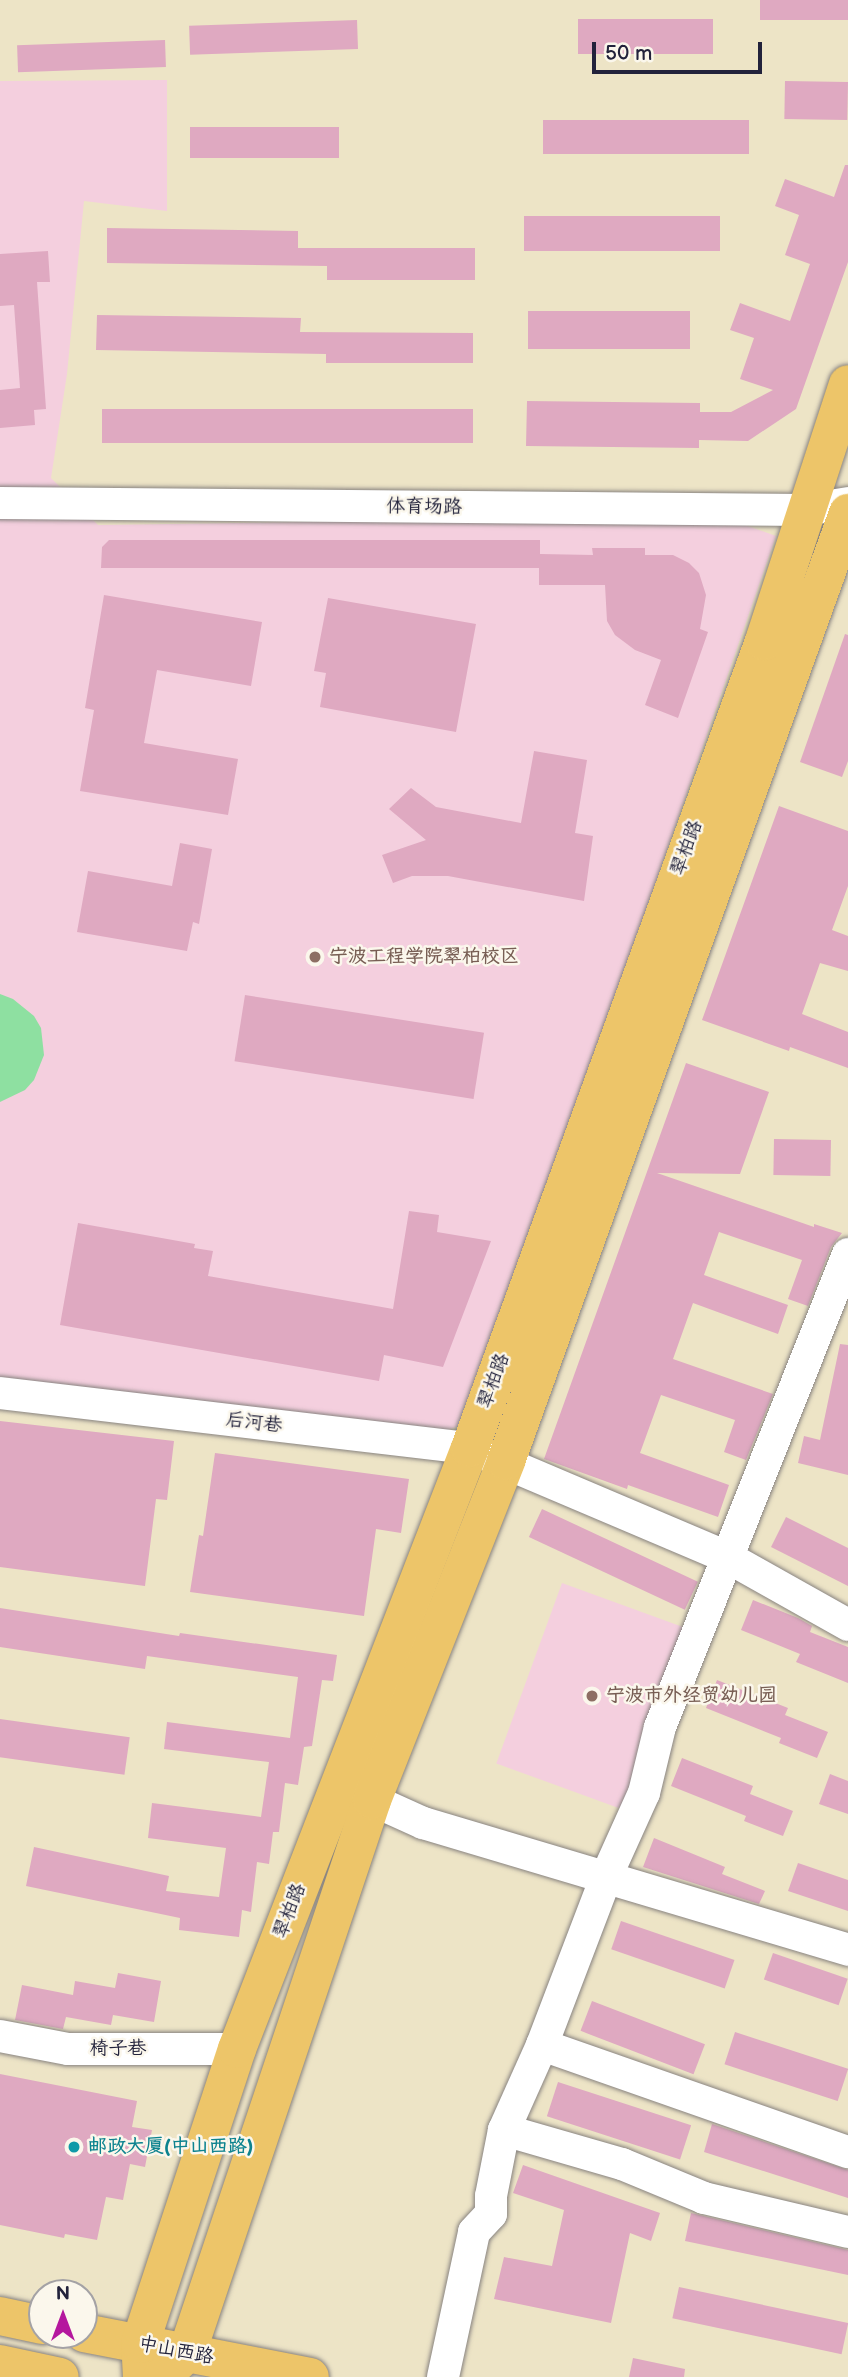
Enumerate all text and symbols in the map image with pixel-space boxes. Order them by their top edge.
scale bar [596,28,766,72]
text: 50 m [605,41,652,66]
street label: 体育场路 [386,495,462,519]
street label: 翠柏路 [667,817,707,879]
place label: 宁波工程学院翠柏校区 [329,946,519,968]
marker: 宁波工程学院翠柏校区 [307,949,323,965]
street label: 翠柏路 [474,1350,514,1412]
street label: 后河巷 [224,1408,284,1438]
place label: 宁波市外经贸幼儿园 [606,1685,777,1707]
marker: 宁波市外经贸幼儿园 [584,1688,600,1704]
street label: 翠柏路 [269,1880,311,1942]
street label: 椅子巷 [90,2038,146,2060]
place label: 邮政大厦(中山西路) [88,2136,253,2158]
marker: 邮政大厦(中山西路) [66,2139,82,2155]
north arrow [28,2279,98,2349]
text: N [56,2283,70,2306]
street label: 中山西路 [137,2333,215,2369]

